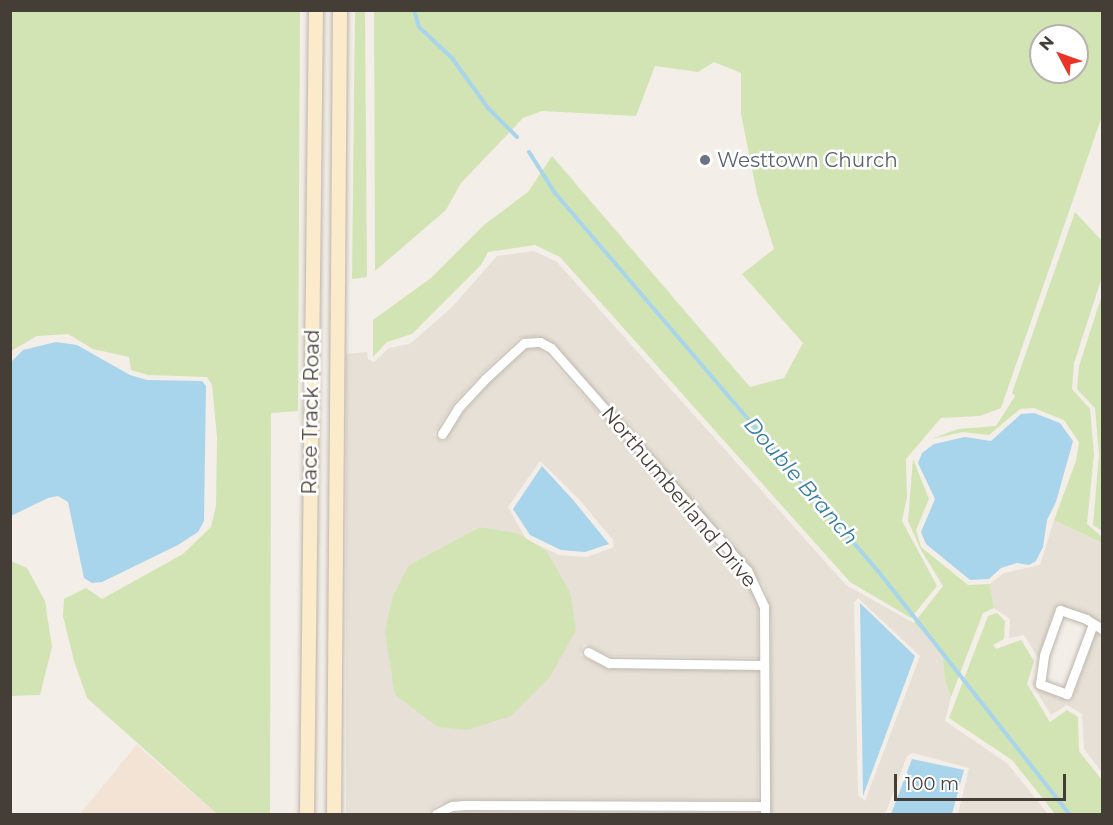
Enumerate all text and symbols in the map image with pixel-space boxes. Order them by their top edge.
north arrow [1029,24,1089,84]
text: N [1035,32,1058,54]
place label: Westtown Church [717,148,898,172]
marker: Westtown Church [698,153,712,167]
street label: Race Track Road [298,329,324,495]
street label: Northumberland Drive [596,402,762,592]
water label: Double Branch [739,412,863,550]
scale bar [897,762,1070,800]
text: 100 m [905,773,959,795]

